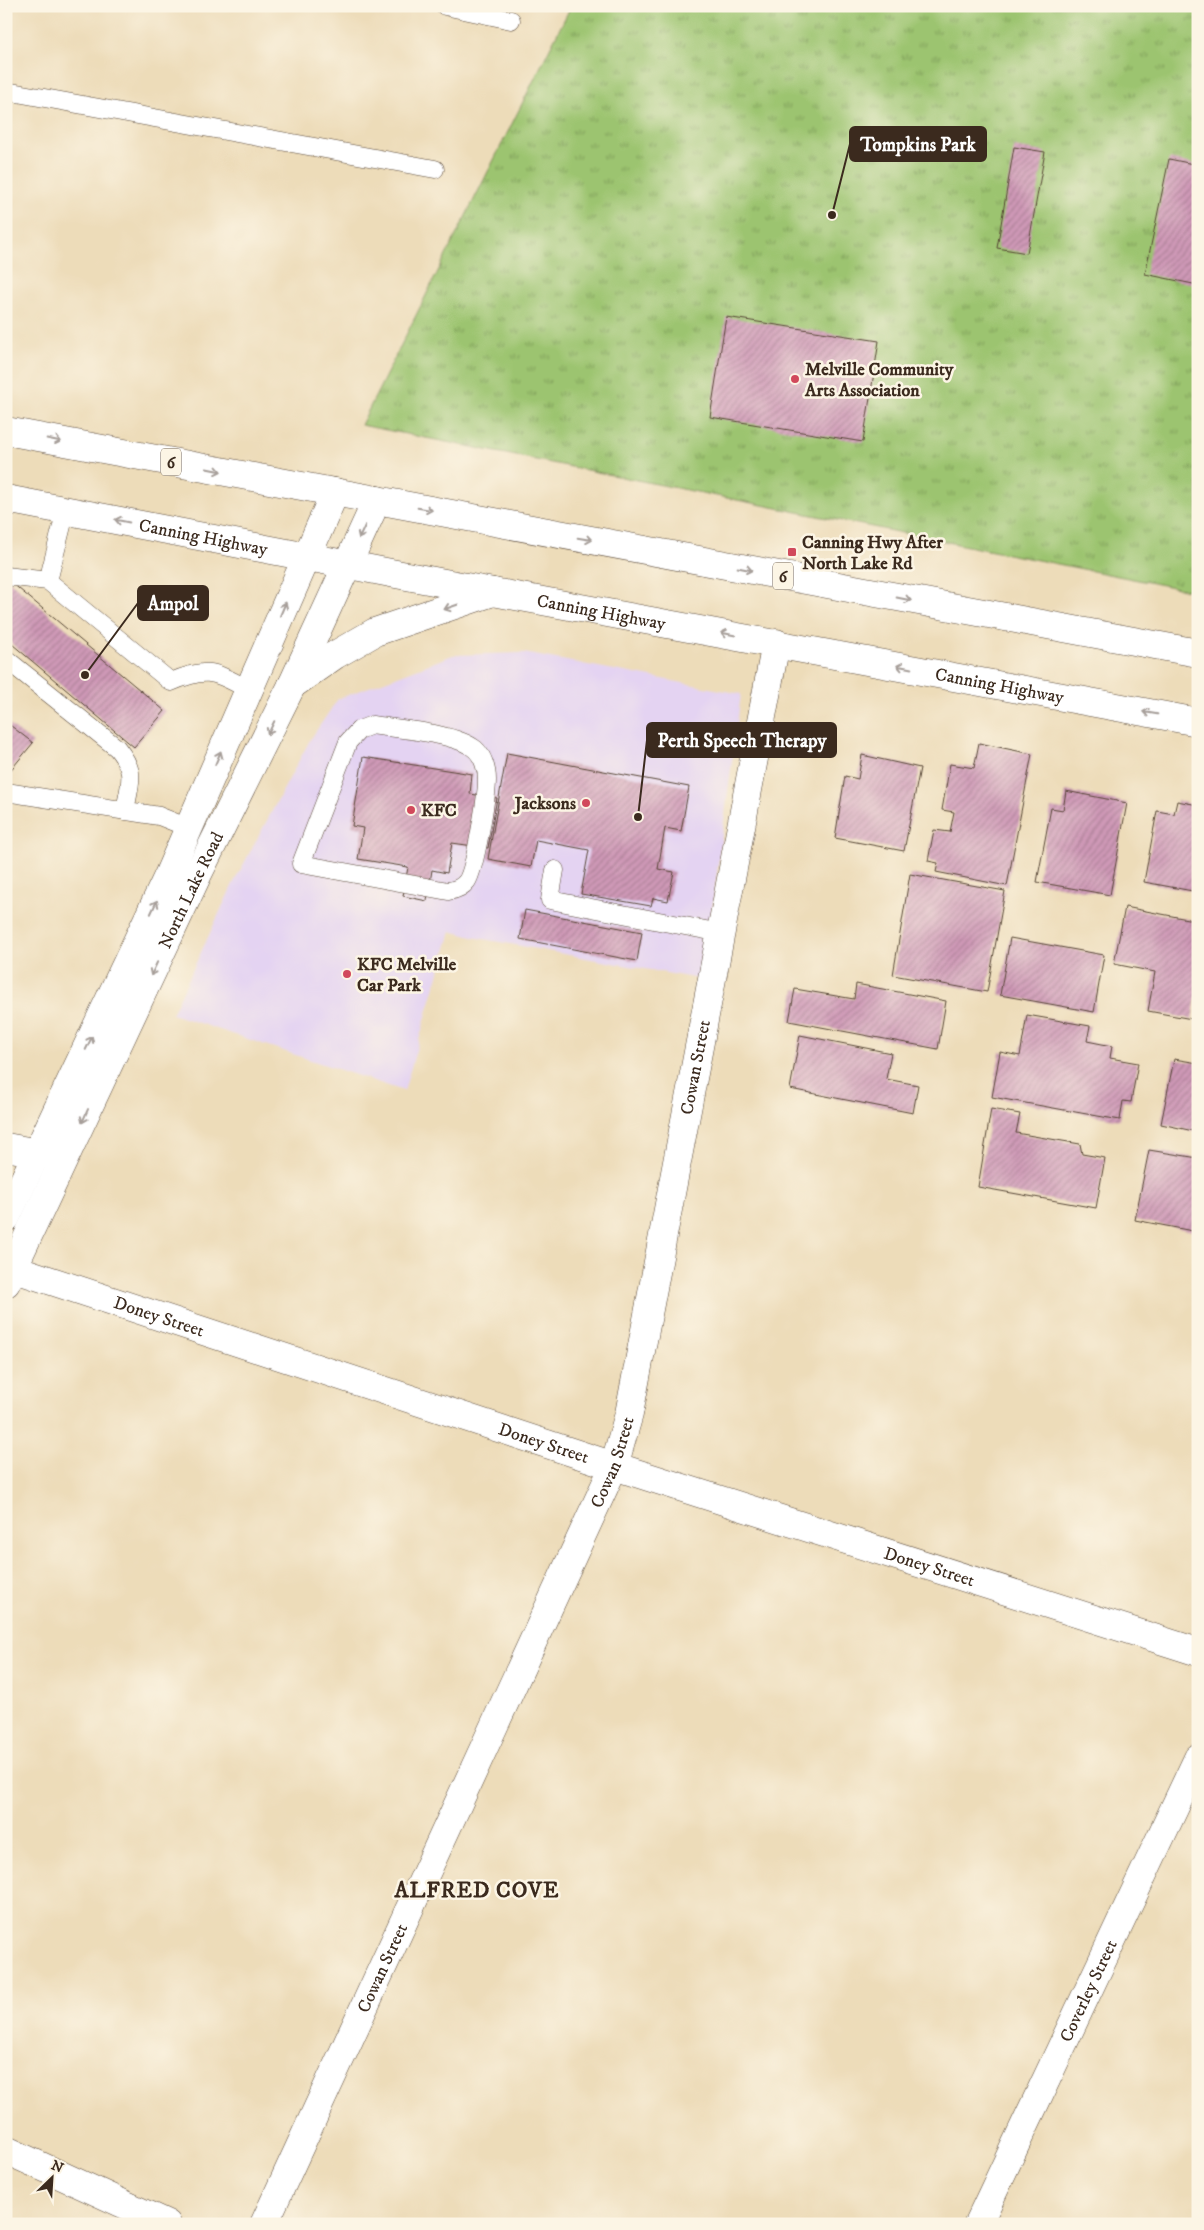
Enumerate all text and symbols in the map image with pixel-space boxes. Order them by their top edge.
callout: Tompkins Park [850,127,986,161]
text: Tompkins Park [859,134,976,157]
place label: Melville Community Arts Association [804,359,954,402]
marker: Melville Community Arts Association [789,373,801,385]
one-way arrow [46,436,62,445]
road number: 6 [161,448,181,476]
one-way arrow [206,465,222,475]
one-way arrow [417,505,433,515]
one-way arrow [114,515,130,525]
street label: Canning Highway [137,515,270,561]
one-way arrow [357,524,367,539]
place label: Canning Hwy After North Lake Rd [802,532,943,575]
one-way arrow [576,534,592,544]
marker: Canning Hwy After North Lake Rd [786,546,798,558]
road number: 6 [773,562,793,590]
one-way arrow [736,564,752,574]
callout: Ampol [138,586,208,620]
street label: Canning Highway [535,590,668,636]
text: Ampol [147,593,199,616]
one-way arrow [896,594,912,604]
one-way arrow [279,602,289,617]
one-way arrow [443,603,459,612]
one-way arrow [721,629,737,638]
one-way arrow [896,662,912,672]
street label: Canning Highway [933,664,1066,709]
one-way arrow [1142,708,1158,718]
one-way arrow [266,720,275,735]
callout: Perth Speech Therapy [647,723,836,757]
text: Perth Speech Therapy [657,730,828,753]
one-way arrow [214,751,224,766]
place label: Jacksons [513,793,576,815]
marker: Jacksons [580,797,592,809]
place label: KFC [421,800,457,822]
marker: KFC [405,804,417,816]
street label: North Lake Road [154,829,229,953]
one-way arrow [149,900,159,915]
place label: KFC Melville Car Park [357,954,457,997]
one-way arrow [149,961,158,976]
marker: KFC Melville Car Park [341,968,353,980]
street label: Cowan Street [676,1018,716,1117]
one-way arrow [84,1036,94,1051]
one-way arrow [80,1108,90,1123]
street label: Doney Street [111,1292,207,1342]
street label: Cowan Street [586,1414,640,1512]
street label: Doney Street [495,1419,592,1469]
street label: Doney Street [881,1543,977,1592]
district label: ALFRED COVE [393,1877,560,1904]
street label: Cowan Street [353,1920,413,2016]
street label: Coverley Street [1056,1936,1123,2046]
north arrow [28,2152,78,2202]
text: N [48,2157,67,2178]

